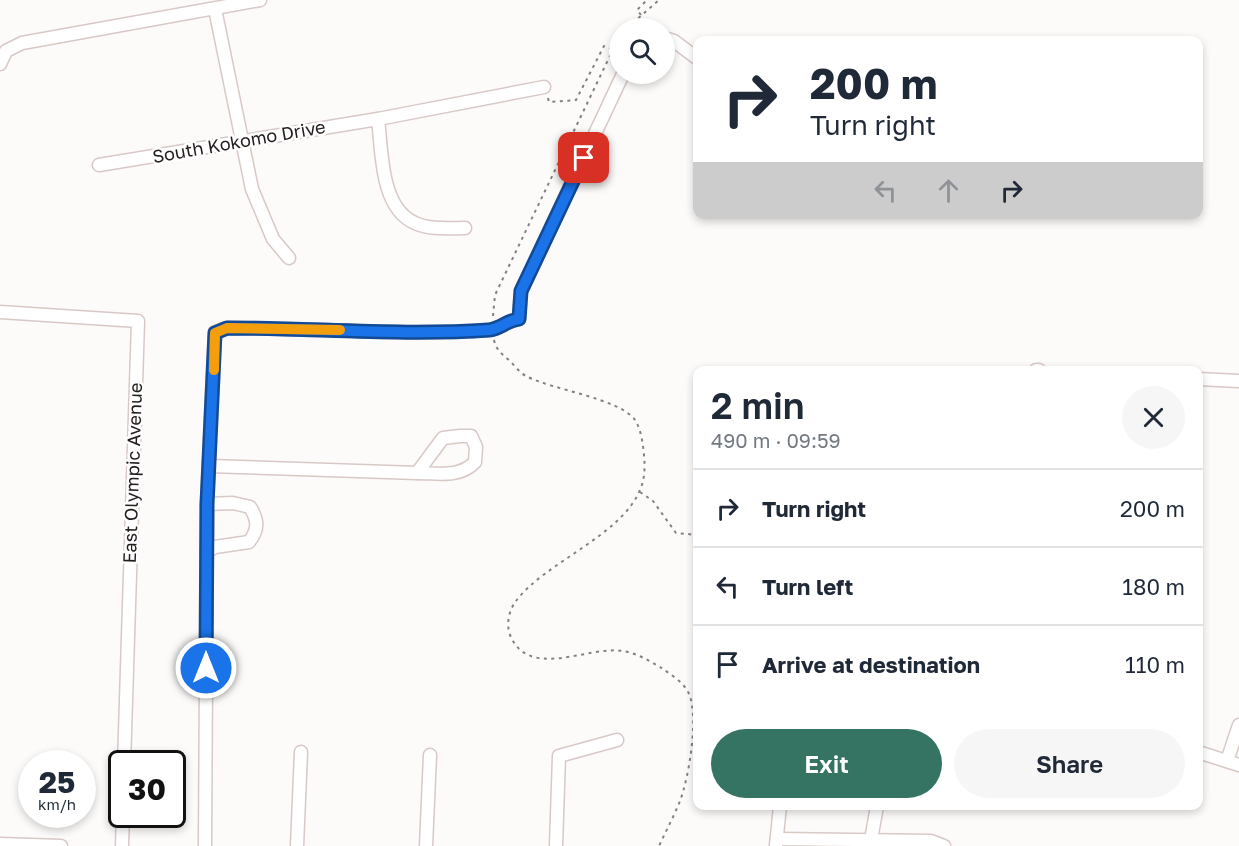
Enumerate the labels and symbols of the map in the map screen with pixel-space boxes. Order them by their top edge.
street label: South Kokomo Drive [151,115,327,167]
pin [558,132,609,183]
street label: East Olympic Avenue [118,382,146,564]
position arrow [174,636,238,700]
speed limit sign: 30 [108,750,186,828]

